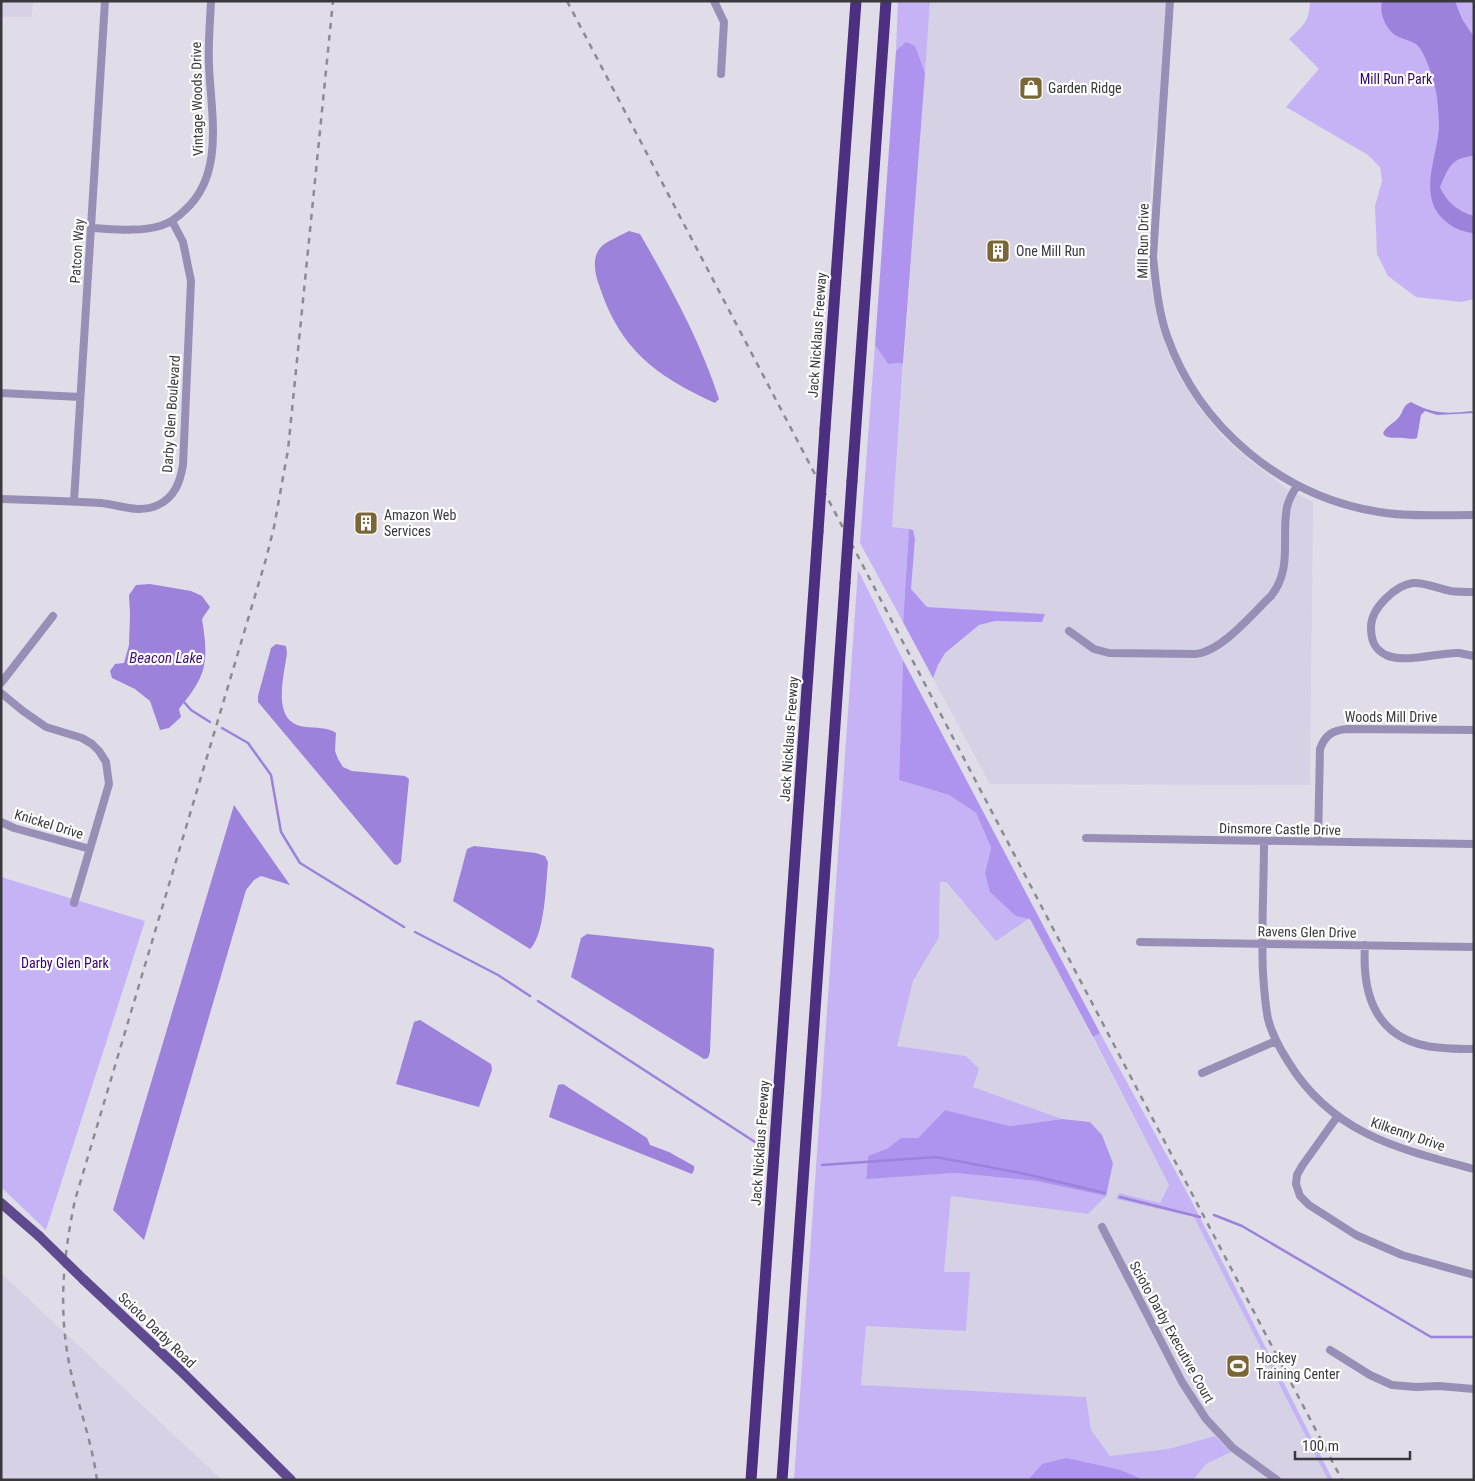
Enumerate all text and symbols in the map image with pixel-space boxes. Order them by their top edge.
street label: Vintage Woods Drive [188,41,206,156]
park label: Mill Run Park [1360,71,1433,87]
shop icon: Garden Ridge [1018,75,1044,101]
place label: Garden Ridge [1048,80,1122,96]
street label: Mill Run Drive [1134,203,1152,279]
street label: Patcon Way [67,218,87,284]
building icon: One Mill Run [985,238,1011,264]
place label: One Mill Run [1016,243,1085,259]
street label: Jack Nicklaus Freeway [805,272,829,398]
street label: Darby Glen Boulevard [159,355,183,473]
place label: Amazon Web Services [384,507,456,539]
building icon: Amazon Web Services [353,510,379,536]
water label: Beacon Lake [129,649,203,667]
street label: Jack Nicklaus Freeway [777,676,801,802]
street label: Woods Mill Drive [1345,709,1438,725]
street label: Knickel Drive [13,806,86,842]
street label: Dinsmore Castle Drive [1219,820,1342,838]
street label: Ravens Glen Drive [1257,923,1357,941]
park label: Darby Glen Park [21,955,110,971]
street label: Jack Nicklaus Freeway [748,1080,772,1206]
street label: Kilkenny Drive [1369,1114,1448,1154]
street label: Scioto Darby Executive Court [1126,1258,1218,1406]
street label: Scioto Darby Road [115,1289,199,1371]
place label: Hockey Training Center [1256,1350,1340,1382]
sports icon: Hockey Training Center [1225,1353,1251,1379]
scale bar [1295,1428,1410,1460]
text: 100 m [1302,1437,1339,1455]

